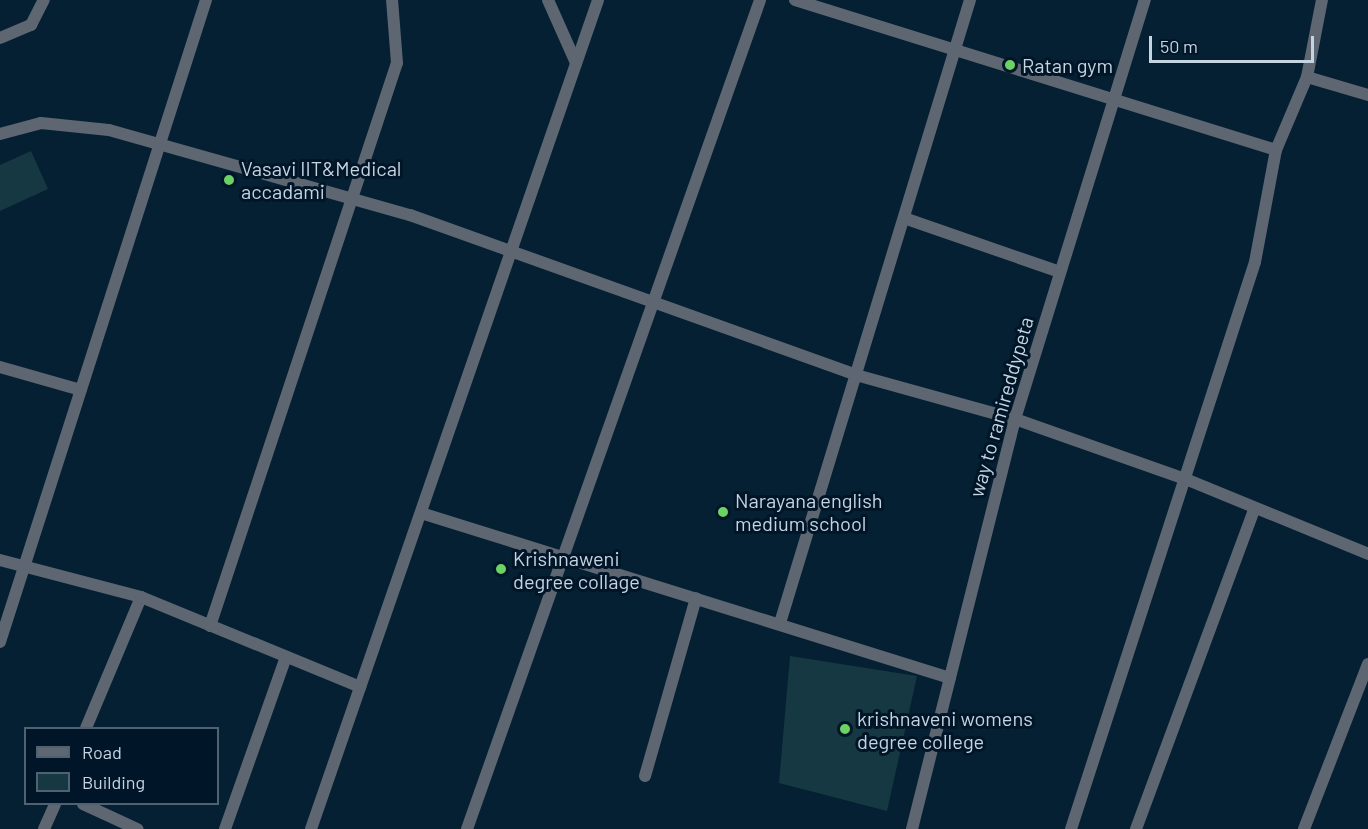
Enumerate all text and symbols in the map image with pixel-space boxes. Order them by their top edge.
scale bar [1152,24,1317,62]
text: 50 m [1160,35,1198,57]
place label: Ratan gym [1022,53,1113,77]
marker: Ratan gym [1003,58,1017,72]
place label: Vasavi IIT&Medical accadami [241,156,401,203]
marker: Vasavi IIT&Medical accadami [222,173,236,187]
street label: way to ramireddypeta [964,314,1038,500]
place label: Narayana english medium school [735,488,883,535]
marker: Narayana english medium school [716,505,730,519]
place label: Krishnaweni degree collage [513,546,640,593]
marker: Krishnaweni degree collage [494,562,508,576]
place label: krishnaveni womens degree college [857,706,1033,753]
marker: krishnaveni womens degree college [838,722,852,736]
legend [24,727,219,805]
text: Road [82,741,122,763]
text: Building [82,771,145,793]

